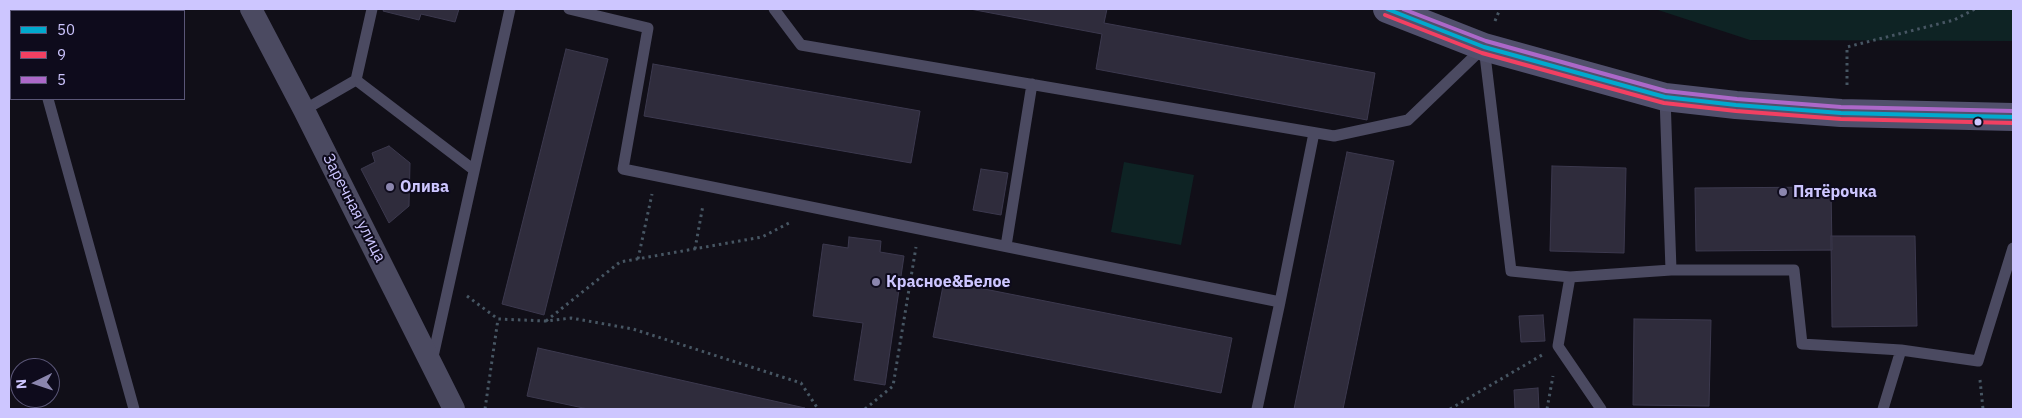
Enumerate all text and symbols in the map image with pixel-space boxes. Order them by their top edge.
legend [10,10,185,100]
text: 50 [57,20,75,39]
text: 9 [57,45,66,64]
text: 5 [57,70,66,89]
unlabelled marker [1973,117,1983,127]
street label: Заречная улица [318,150,390,266]
place label: Олива [400,177,449,197]
marker: Олива [384,181,396,193]
place label: Пятёрочка [1793,182,1877,202]
marker: Пятёрочка [1777,186,1789,198]
place label: Красное&Белое [886,272,1010,292]
marker: Красное&Белое [870,276,882,288]
north arrow [10,358,60,408]
text: N [12,378,30,390]

